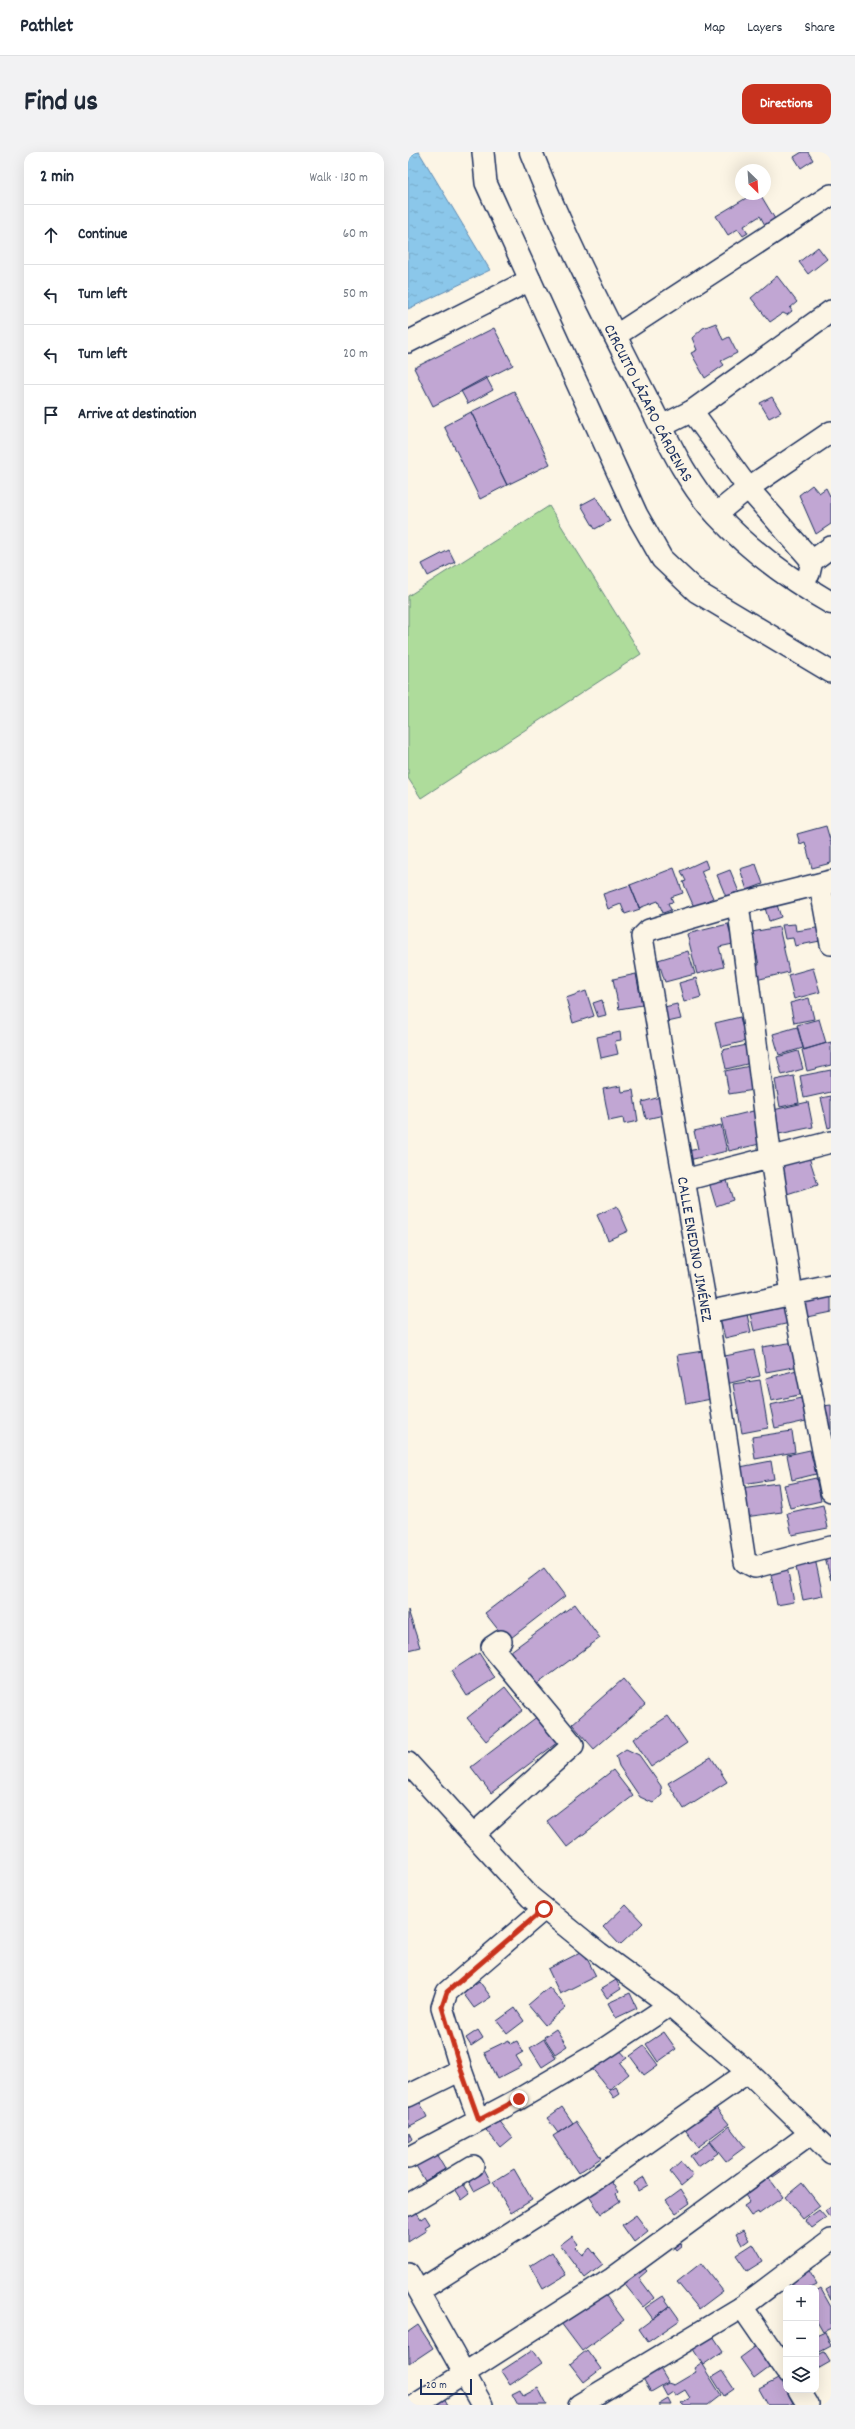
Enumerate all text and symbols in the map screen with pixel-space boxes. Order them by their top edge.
text: Pathlet [20,14,73,41]
text: Map [704,18,725,38]
text: Layers [747,18,782,38]
text: Share [804,18,835,38]
text: Find us [24,84,98,124]
button: Directions [742,84,831,124]
north arrow [735,164,771,200]
text: 2 min [40,166,74,190]
text: Walk · 130 m [309,169,368,188]
icon: ahead [40,224,62,246]
text: Continue [78,224,127,246]
text: 60 m [343,225,368,244]
icon: left [40,284,62,306]
text: Turn left [78,284,127,306]
text: 50 m [343,285,368,304]
street label: CIRCUITO LÁZARO CÁRDENAS [597,320,698,487]
icon: left [40,344,62,366]
text: Turn left [78,344,127,366]
text: 20 m [343,345,368,364]
icon: arrive [40,404,62,426]
text: Arrive at destination [78,404,196,426]
street label: CALLE ENEDINO JIMÉNEZ [670,1175,717,1323]
route start [535,1900,553,1918]
route end [510,2090,528,2108]
map controls [783,2285,819,2393]
button: + [783,2285,819,2321]
button: − [783,2321,819,2357]
button: layers [783,2357,819,2393]
scale bar [420,2377,472,2396]
text: 20 m [426,2378,447,2394]

